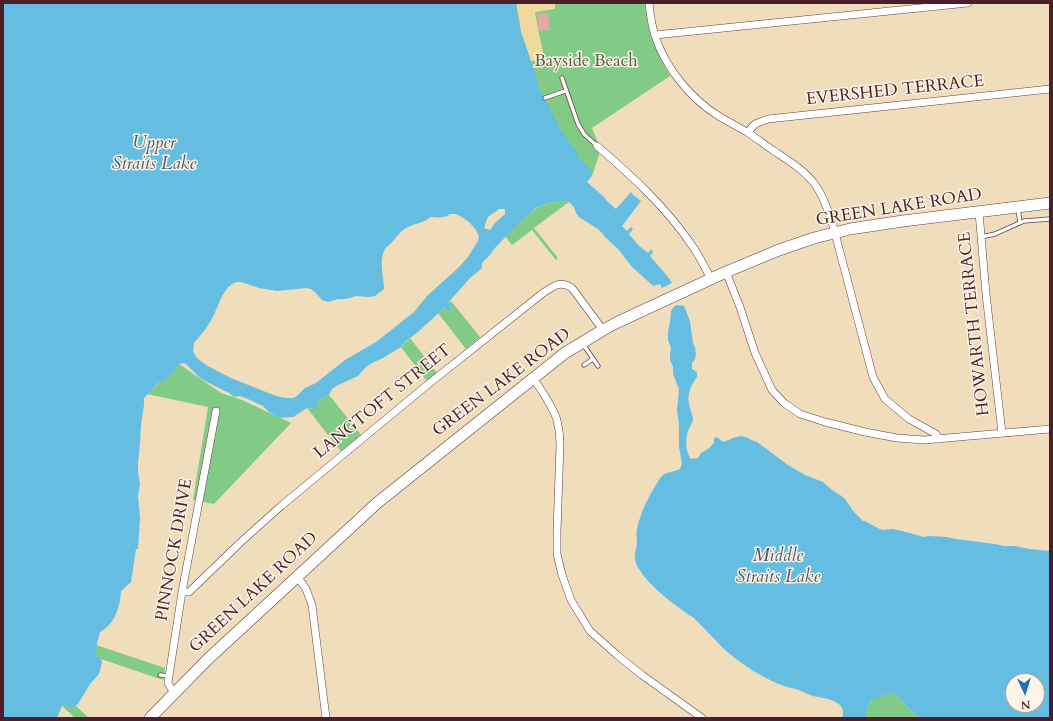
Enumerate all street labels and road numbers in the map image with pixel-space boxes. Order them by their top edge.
street label: EVERSHED TERRACE [805,72,985,110]
street label: GREEN LAKE ROAD [815,185,983,231]
street label: HOWARTH TERRACE [955,231,995,417]
street label: GREEN LAKE ROAD [429,324,575,442]
street label: LANGTOFT STREET [310,340,456,464]
street label: PINNOCK DRIVE [152,477,198,623]
street label: GREEN LAKE ROAD [186,528,322,658]

